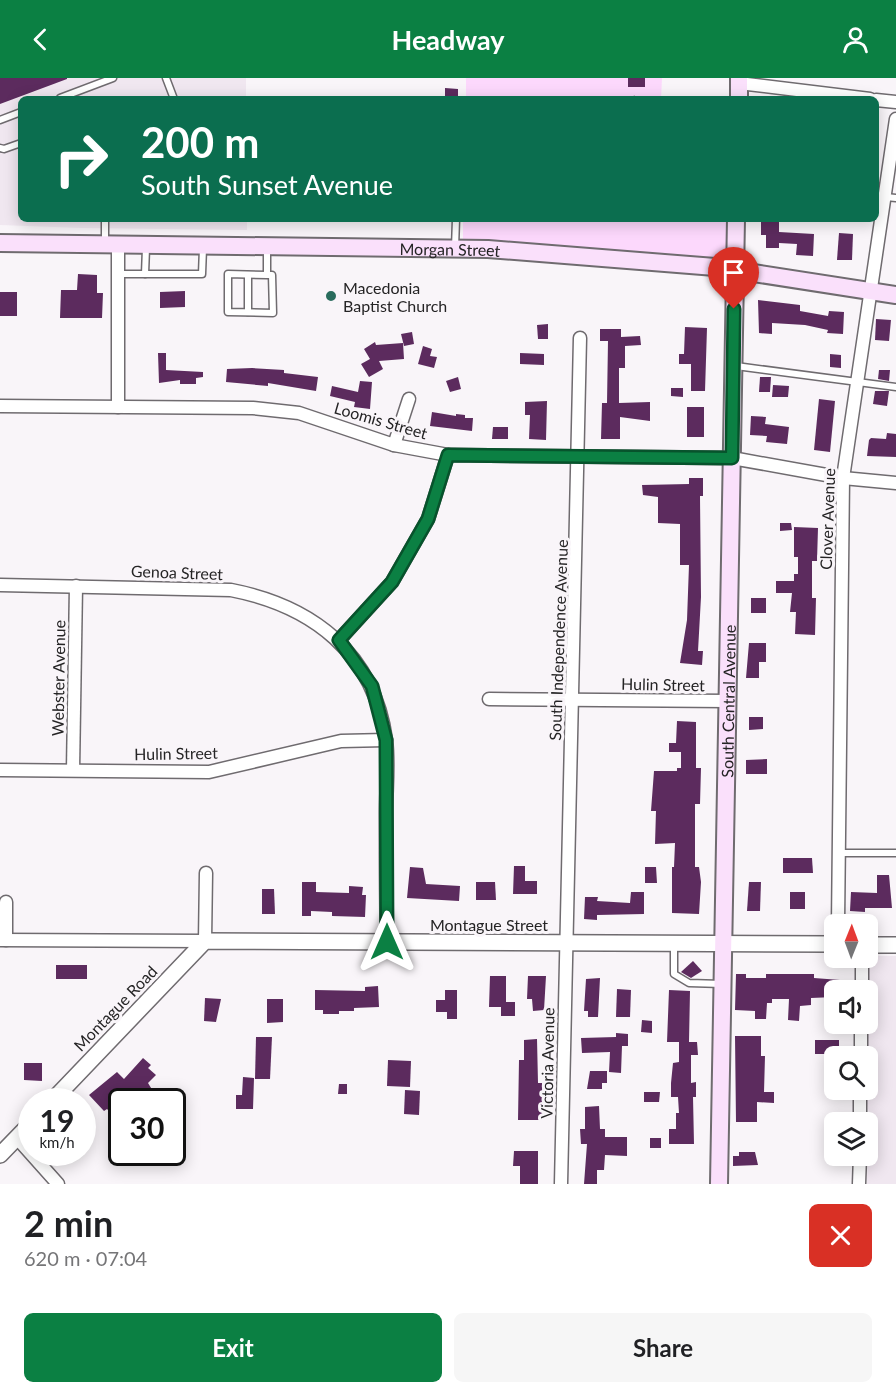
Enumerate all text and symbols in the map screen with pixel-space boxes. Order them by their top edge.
icon: back [24,23,57,56]
text: Headway [392,23,504,56]
icon: person [839,23,872,56]
text: 200 m [141,117,259,167]
icon: right [42,120,120,198]
text: South Sunset Avenue [141,168,393,201]
street label: Morgan Street [399,238,501,259]
pin [708,247,759,309]
icon: arrive [717,256,750,289]
place label: Macedonia Baptist Church [343,278,447,315]
marker: Macedonia Baptist Church [324,289,338,303]
street label: Loomis Street [332,398,430,442]
street label: Clover Avenue [816,468,838,570]
street label: South Independence Avenue [545,539,571,741]
street label: Genoa Street [131,561,224,583]
street label: Webster Avenue [47,620,69,736]
street label: South Central Avenue [717,624,738,778]
street label: Hulin Street [621,674,705,694]
street label: Hulin Street [134,743,218,763]
position arrow [355,910,419,974]
north arrow [824,914,878,968]
map controls [824,914,878,1166]
street label: Montague Street [430,915,548,934]
street label: Montague Road [69,961,161,1055]
button: sound [824,980,878,1034]
street label: Victoria Avenue [537,1007,557,1119]
button: search [824,1046,878,1100]
speed limit sign: 30 [108,1088,186,1166]
text: 19 [40,1102,74,1138]
button: layers [824,1112,878,1166]
text: km/h [39,1133,75,1151]
text: 2 min [24,1201,113,1245]
button: close [809,1204,872,1267]
text: 620 m · 07:04 [24,1246,147,1270]
button: Exit [24,1313,442,1382]
button: Share [454,1313,872,1382]

